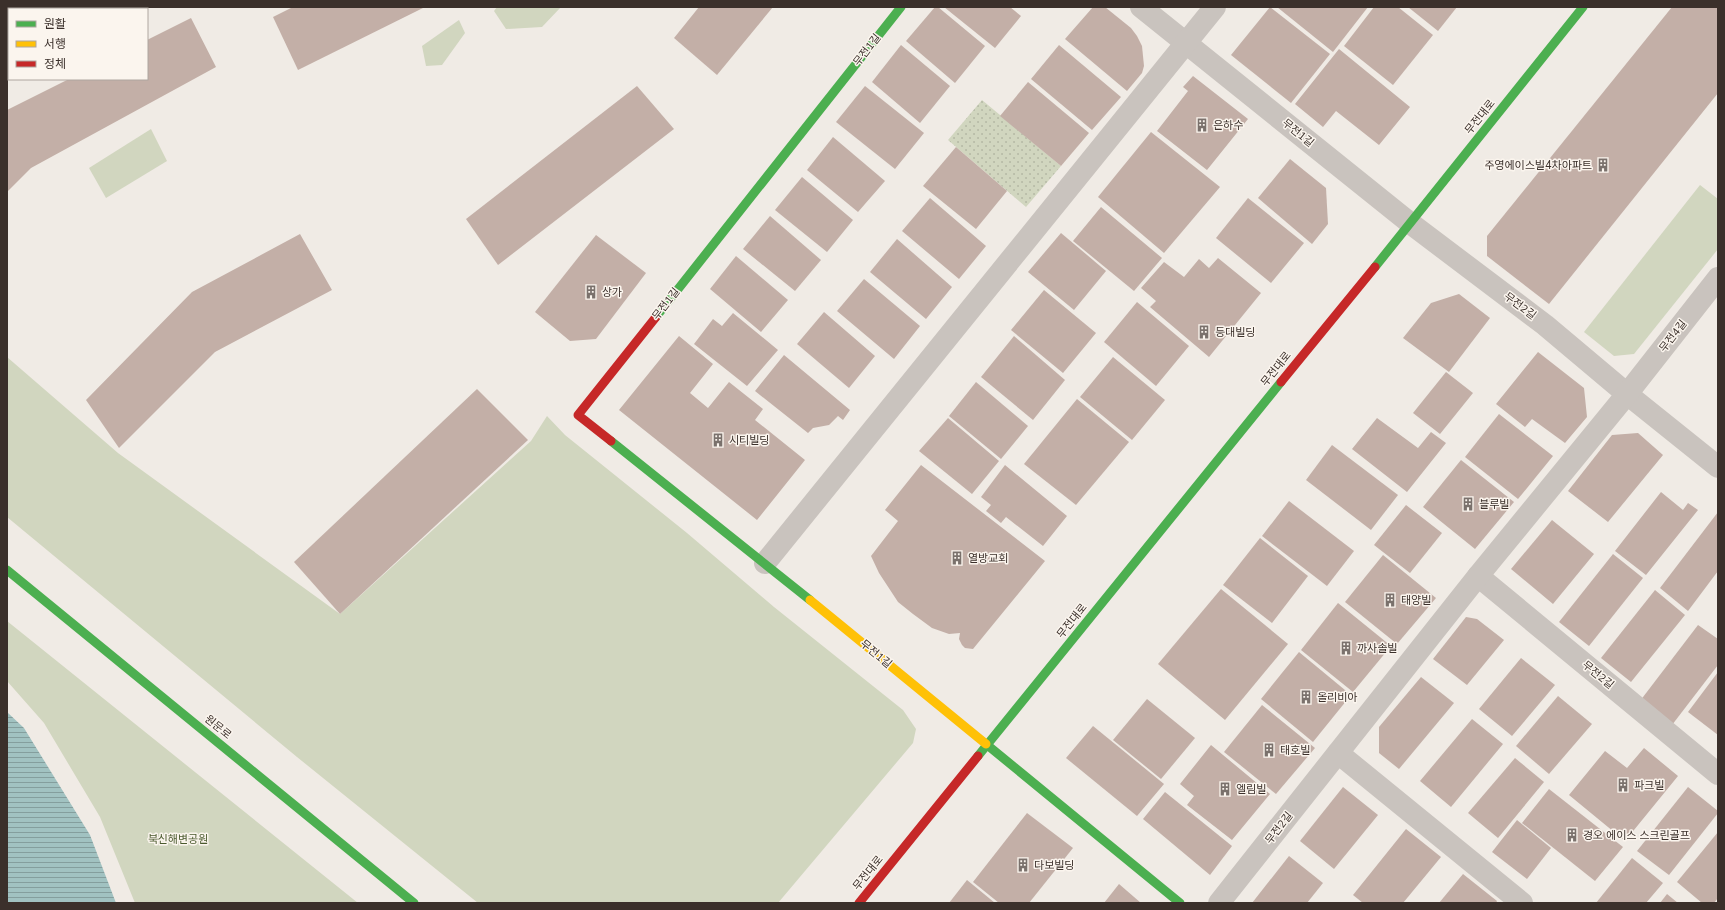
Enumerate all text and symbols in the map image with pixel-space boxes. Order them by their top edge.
legend [8,8,148,80]
text: 원활 [44,16,66,32]
street label: 무전1길 [850,31,884,69]
text: 서행 [44,36,66,52]
text: 정체 [44,56,66,72]
street label: 무전대로 [1461,97,1499,137]
street label: 무전1길 [1279,116,1317,150]
building icon: 은하수 [1194,117,1210,133]
place label: 은하수 [1213,118,1243,133]
building icon: 주영에이스빌4차아파트 [1595,157,1611,173]
place label: 주영에이스빌4차아파트 [1484,158,1592,173]
building icon: 상가 [583,284,599,300]
place label: 상가 [602,285,622,300]
street label: 무전1길 [649,285,683,323]
street label: 무전2길 [1501,289,1539,323]
street label: 무전4길 [1656,317,1690,355]
building icon: 등대빌딩 [1196,324,1212,340]
place label: 등대빌딩 [1215,325,1255,340]
street label: 무전대로 [1257,349,1295,389]
building icon: 시티빌딩 [710,432,726,448]
place label: 시티빌딩 [729,433,769,448]
building icon: 블루빌 [1460,496,1476,512]
place label: 블루빌 [1479,497,1509,512]
building icon: 열방교회 [949,550,965,566]
place label: 열방교회 [968,551,1008,566]
building icon: 태양빌 [1382,592,1398,608]
place label: 태양빌 [1401,593,1431,608]
street label: 무전대로 [1053,601,1091,641]
street label: 무전1길 [857,636,895,672]
building icon: 까사솔빌 [1338,640,1354,656]
place label: 까사솔빌 [1357,641,1397,656]
street label: 무전2길 [1579,658,1617,692]
building icon: 올리비아 [1298,689,1314,705]
place label: 올리비아 [1317,690,1357,705]
street label: 원문로 [201,712,235,742]
building icon: 태호빌 [1261,742,1277,758]
place label: 태호빌 [1280,743,1310,758]
building icon: 파크빌 [1615,777,1631,793]
place label: 파크빌 [1634,778,1664,793]
building icon: 엘림빌 [1217,781,1233,797]
place label: 엘림빌 [1236,782,1266,797]
street label: 무전2길 [1262,809,1296,847]
building icon: 경오 에이스 스크린골프 [1564,827,1580,843]
place label: 경오 에이스 스크린골프 [1583,828,1690,843]
park label: 북신해변공원 [148,832,208,847]
street label: 무전대로 [849,853,887,893]
building icon: 다보빌딩 [1015,857,1031,873]
place label: 다보빌딩 [1034,858,1074,873]

